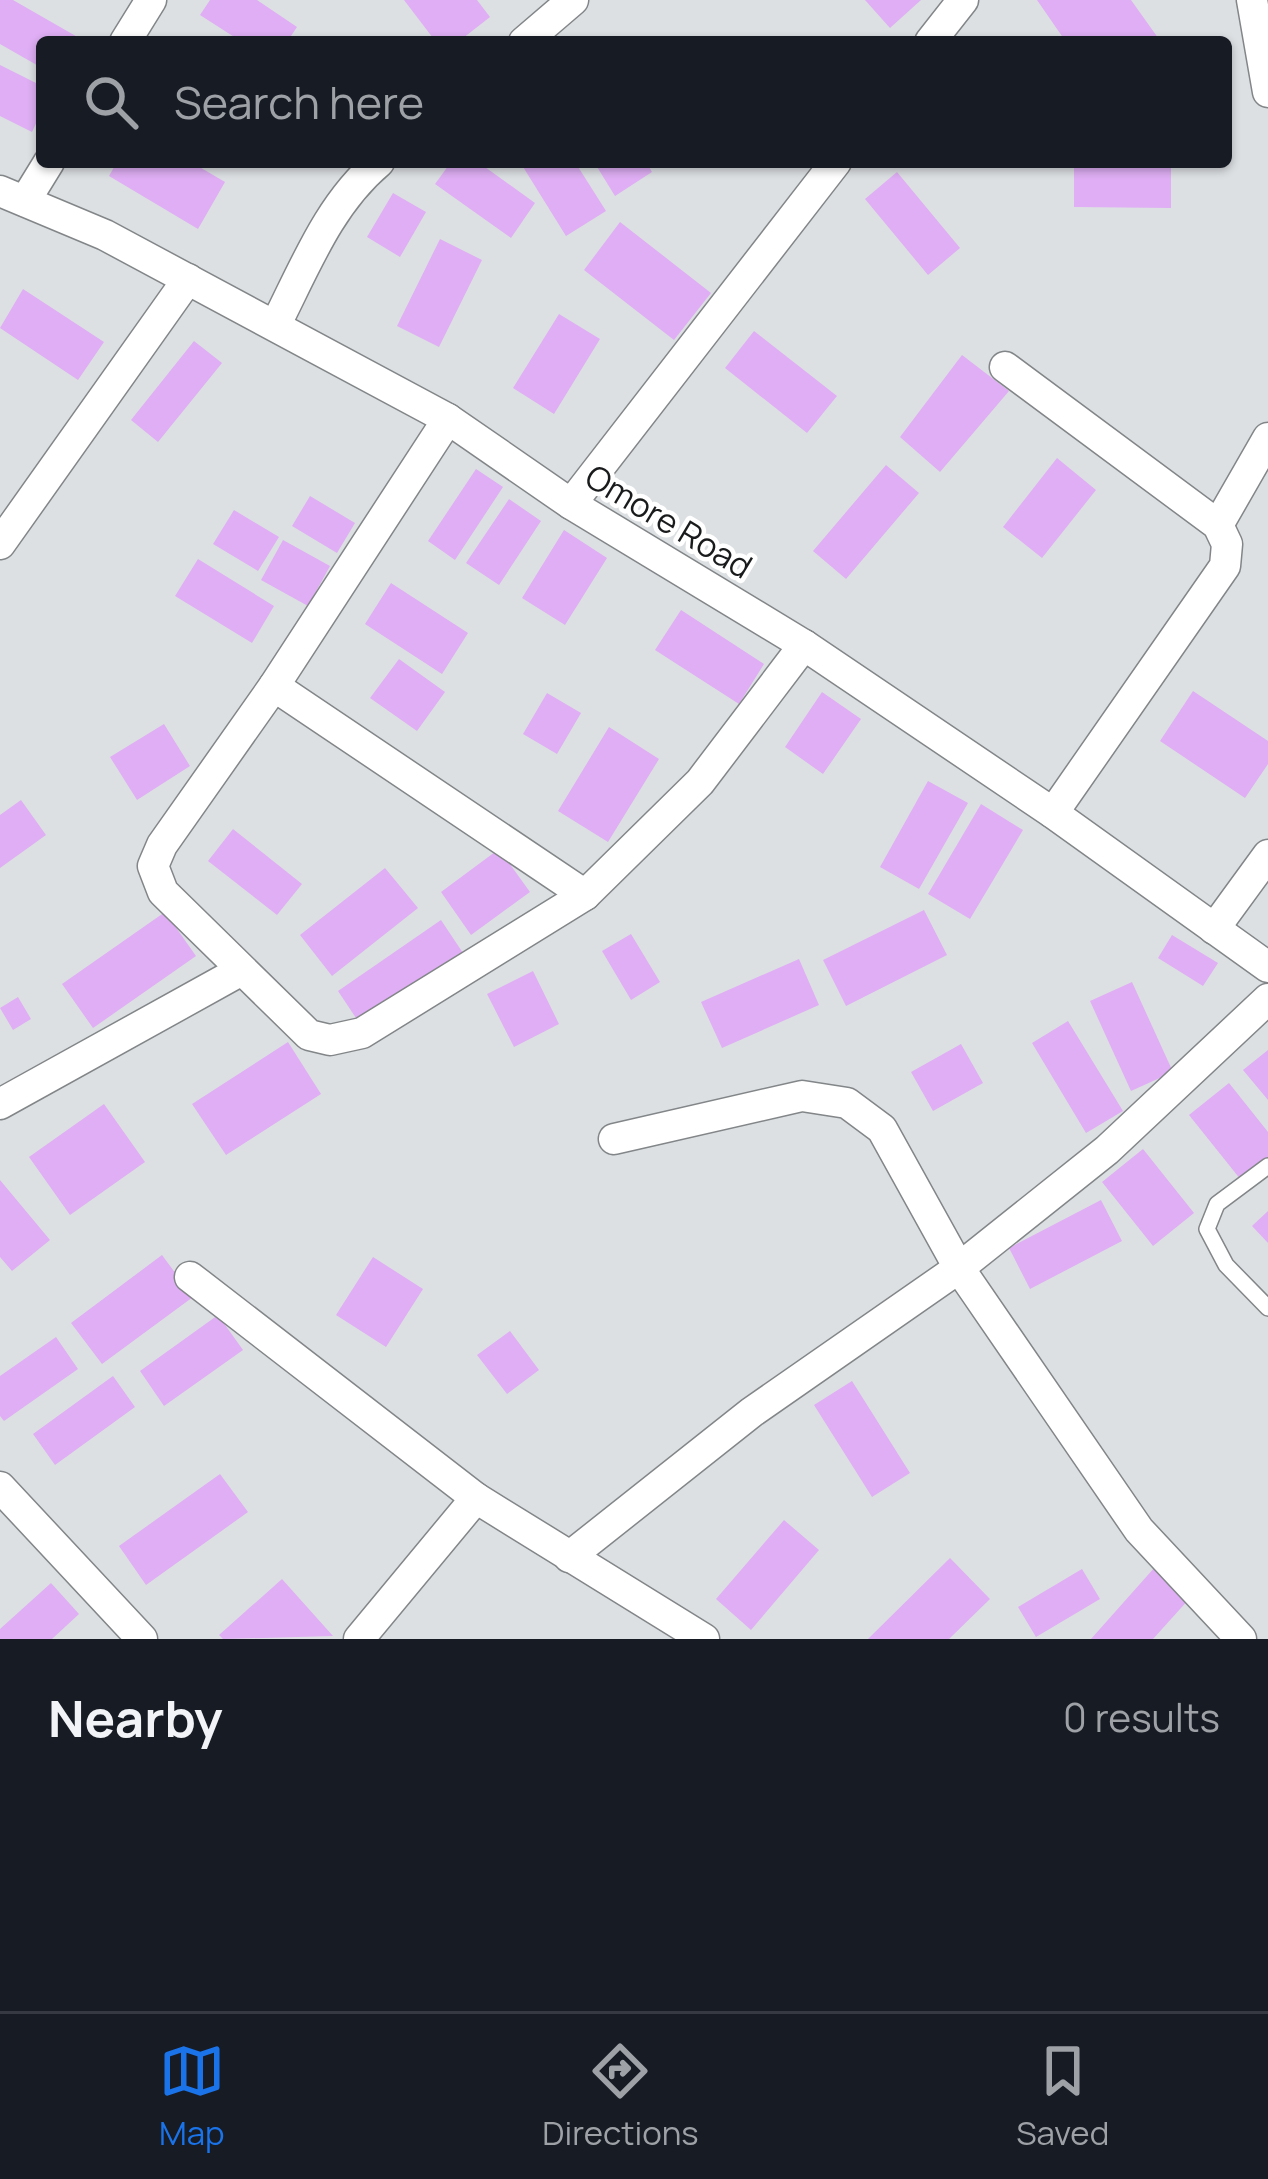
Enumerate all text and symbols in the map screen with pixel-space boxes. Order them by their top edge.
search box [36,36,1232,168]
icon: search [78,69,144,135]
text: Search here [174,71,424,133]
street label: Omore Road [577,454,761,588]
text: Nearby [48,1683,223,1752]
text: 0 results [1063,1690,1220,1744]
tab: Map [159,2038,225,2155]
tab: Directions [542,2038,699,2155]
tab: Saved [1016,2038,1109,2155]

